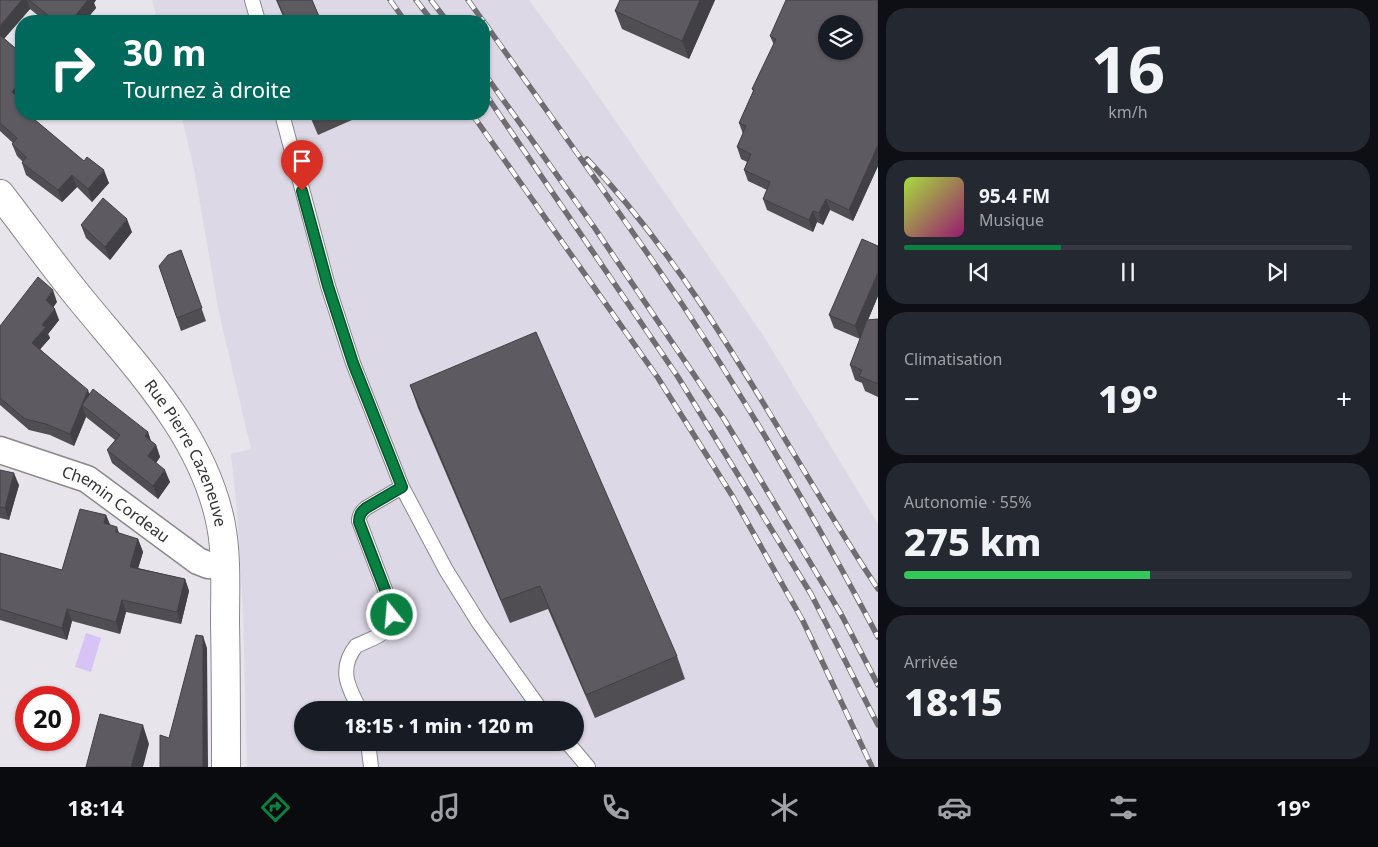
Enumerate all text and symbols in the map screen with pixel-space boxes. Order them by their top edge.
map controls [818,15,863,60]
button: layers [818,15,863,60]
text: 16 [1091,24,1165,112]
text: 30 m [123,29,206,76]
icon: right [40,35,105,100]
text: Tournez à droite [123,74,291,104]
text: km/h [1108,101,1148,123]
pin [281,140,323,191]
icon: arrive [288,147,316,175]
text: 95.4 FM [979,183,1050,209]
text: Musique [979,209,1044,231]
icon: previous [965,258,993,286]
icon: pause [1114,258,1142,286]
icon: next [1263,258,1291,286]
text: Climatisation [904,348,1002,370]
text: 19° [1098,372,1158,424]
street label: Rue Pierre Cazeneuve [140,375,232,529]
text: − [904,379,920,417]
text: + [1336,379,1352,417]
street label: Chemin Cordeau [59,460,174,547]
text: Autonomie · 55% [904,491,1031,513]
text: 275 km [904,515,1042,567]
position arrow [365,588,417,640]
text: Arrivée [904,651,958,673]
text: 18:15 [904,675,1003,727]
speed limit sign: 20 [15,686,80,751]
text: 18:15 · 1 min · 120 m [344,713,534,739]
icon: directions [258,790,293,825]
icon: music [428,790,463,825]
icon: phone [598,790,633,825]
icon: climate [767,790,802,825]
icon: car [937,790,972,825]
icon: filters [1106,790,1141,825]
text: 18:14 [67,792,124,822]
text: 19° [1276,792,1311,822]

